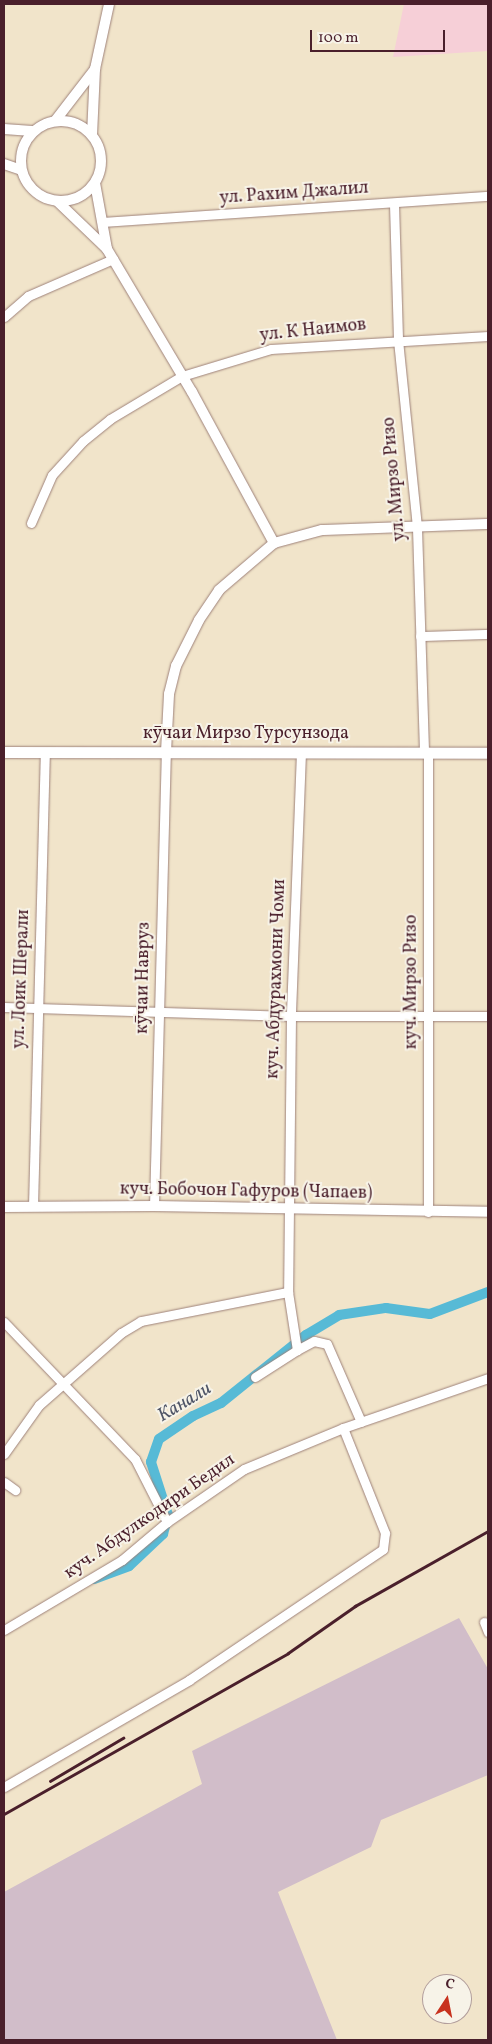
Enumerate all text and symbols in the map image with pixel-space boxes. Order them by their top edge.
scale bar [312,20,447,52]
text: 100 m [318,28,358,49]
street label: ул. Рахим Джалил [219,178,369,210]
street label: ул. К Наимов [259,315,367,347]
street label: ул. Мирзо Ризо [379,416,411,542]
street label: кӯчаи Мирзо Турсунзода [143,723,349,745]
street label: куч. Абдурахмони Чоми [263,879,291,1079]
street label: ул. Лоик Шерали [9,909,35,1049]
street label: куч. Мирзо Ризо [401,915,423,1049]
street label: кӯчаи Навруз [132,922,156,1034]
street label: куч. Бобочон Гафуров (Чапаев) [120,1179,372,1205]
water label: Канали [154,1378,216,1428]
street label: куч. Абдулкодири Бедил [60,1450,240,1584]
north arrow [422,1974,472,2024]
text: С [444,1975,456,1995]

